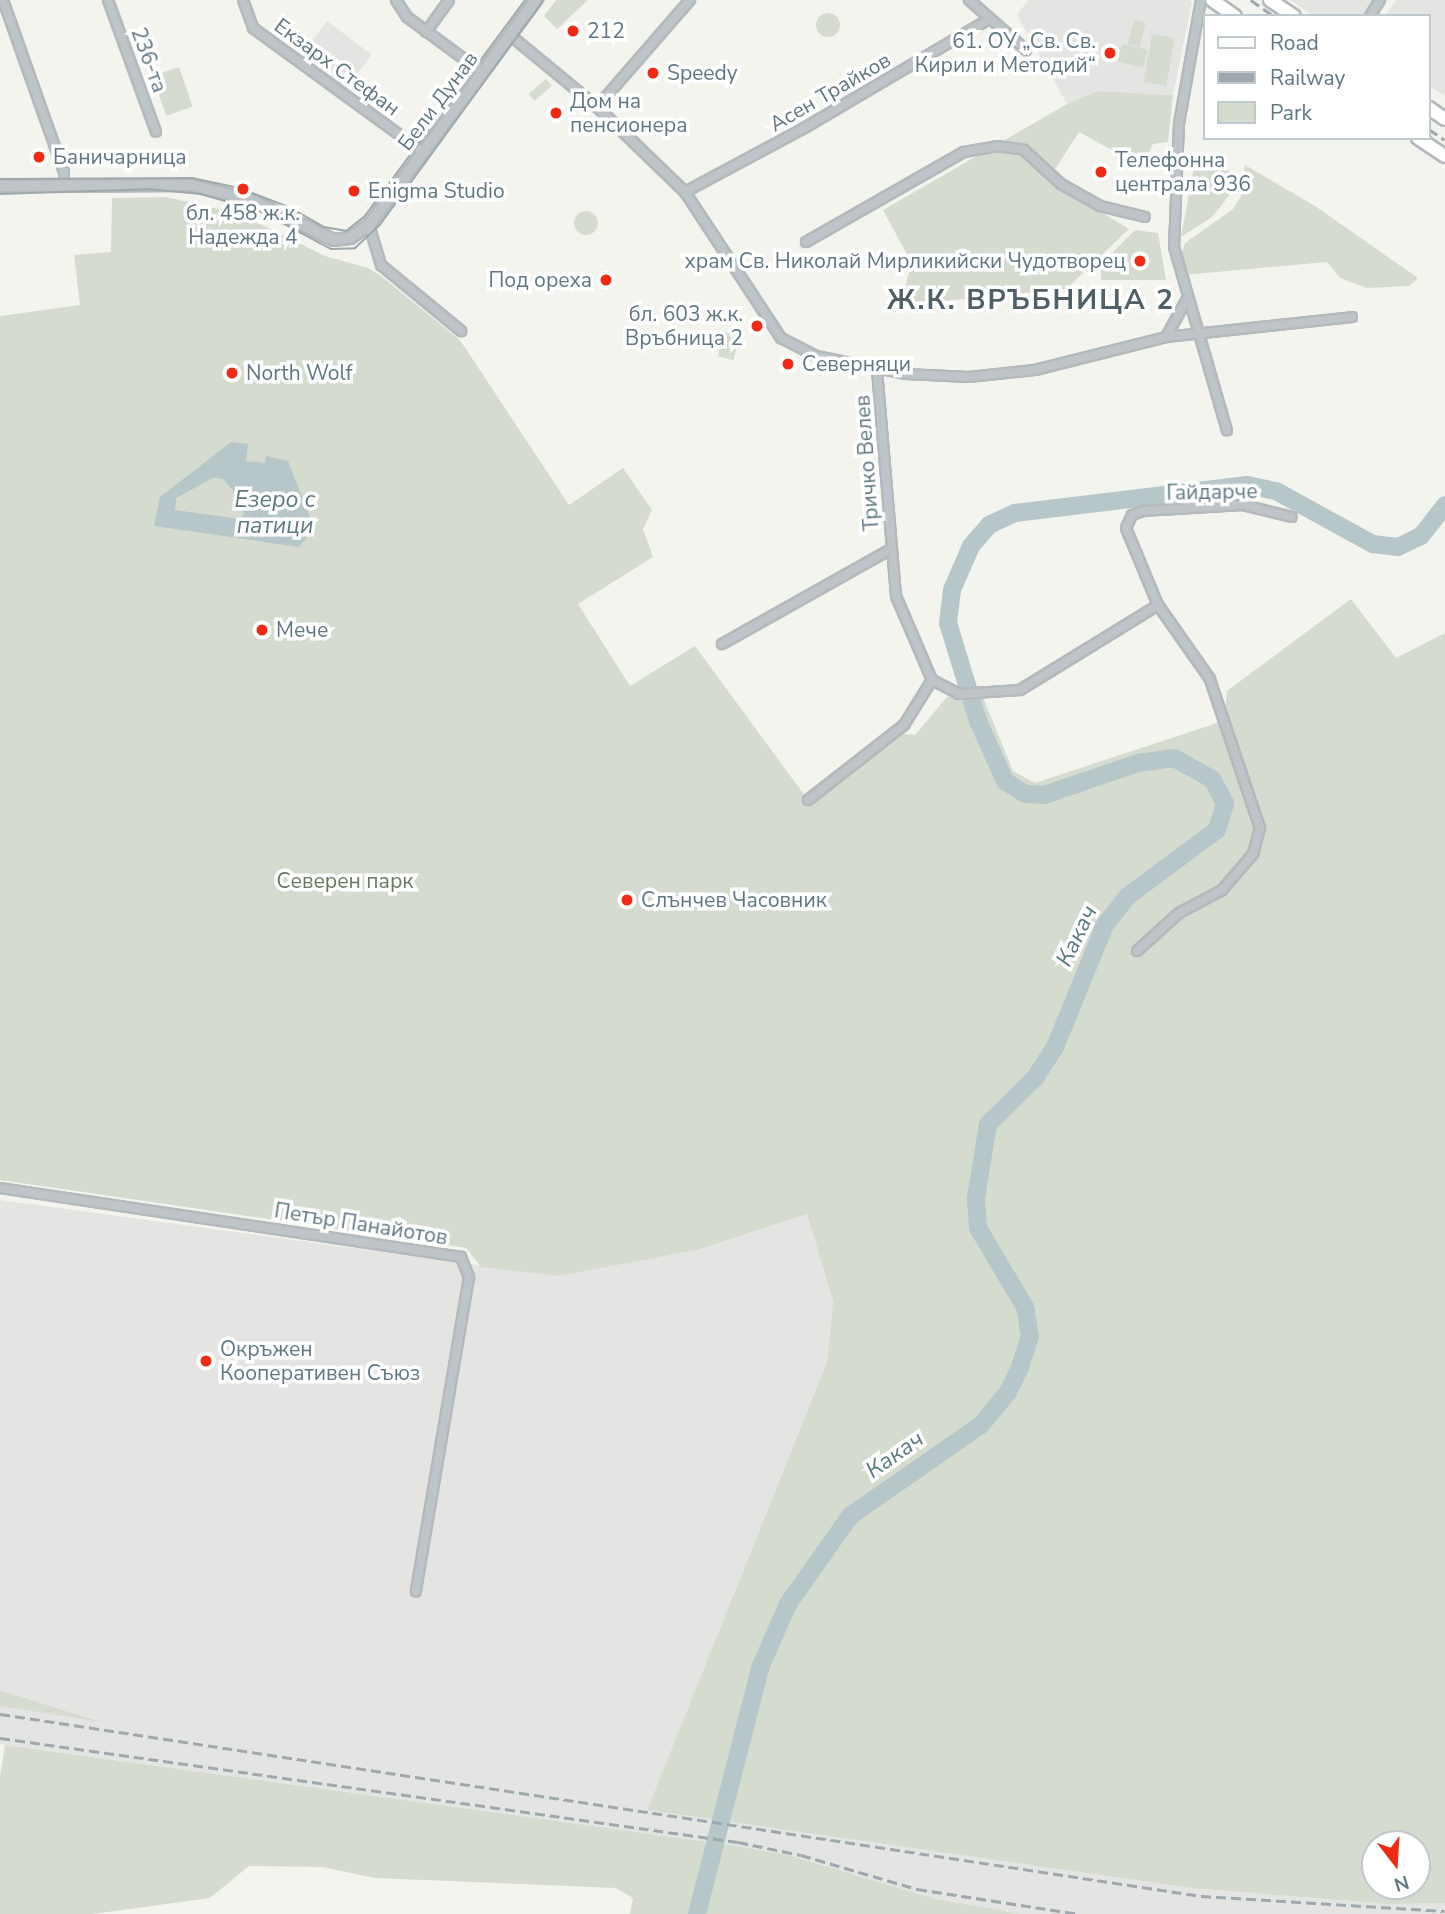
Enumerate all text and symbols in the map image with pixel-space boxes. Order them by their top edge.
street label: Екзарх Стефан [269,13,405,121]
legend [1204,14,1431,140]
place label: 212 [587,18,625,44]
marker: 212 [565,23,581,39]
street label: 236-та [126,24,172,96]
place label: 61. ОУ „Св. Св. Кирил и Методий“ [915,28,1096,78]
text: Road [1270,29,1319,57]
marker: 61. ОУ „Св. Св. Кирил и Методий“ [1102,45,1118,61]
street label: Бели Дунав [393,47,483,155]
street label: Асен Трайков [765,47,895,137]
place label: Speedy [667,60,738,86]
text: Railway [1270,64,1345,92]
marker: Speedy [645,65,661,81]
place label: Дом на пенсионера [570,88,688,138]
text: Park [1270,99,1312,127]
marker: Дом на пенсионера [548,105,564,121]
place label: Баничарница [53,144,187,170]
place label: Телефонна централа 936 [1115,147,1251,197]
marker: Баничарница [31,149,47,165]
marker: Телефонна централа 936 [1093,164,1109,180]
place label: Enigma Studio [368,178,505,204]
marker: бл. 458 ж.к. Надежда 4 [235,181,251,197]
marker: Enigma Studio [346,183,362,199]
place label: бл. 458 ж.к. Надежда 4 [186,200,300,250]
place label: храм Св. Николай Мирликийски Чудотворец [685,248,1126,274]
marker: храм Св. Николай Мирликийски Чудотворец [1132,253,1148,269]
place label: Под ореха [488,267,592,293]
marker: Под ореха [598,272,614,288]
district label: Ж.К. ВРЪБНИЦА 2 [889,283,1173,317]
place label: бл. 603 ж.к. Връбница 2 [625,301,743,351]
marker: бл. 603 ж.к. Връбница 2 [749,318,765,334]
place label: Северняци [802,351,911,377]
marker: Северняци [780,356,796,372]
place label: North Wolf [246,360,353,386]
marker: North Wolf [224,365,240,381]
street label: Тричко Велев [850,394,884,532]
street label: Гайдарче [1166,479,1258,505]
water label: Езеро с патици [235,486,315,540]
place label: Мече [276,617,328,643]
marker: Мече [254,622,270,638]
park label: Северен парк [277,868,413,894]
place label: Слънчев Часовник [641,887,827,913]
marker: Слънчев Часовник [619,892,635,908]
water label: Какач [1050,901,1104,971]
street label: Петър Панайотов [272,1198,450,1250]
place label: Окръжен Кооперативен Съюз [220,1336,420,1386]
marker: Окръжен Кооперативен Съюз [198,1353,214,1369]
water label: Какач [861,1425,929,1485]
north arrow [1361,1830,1431,1900]
text: N [1391,1869,1412,1898]

